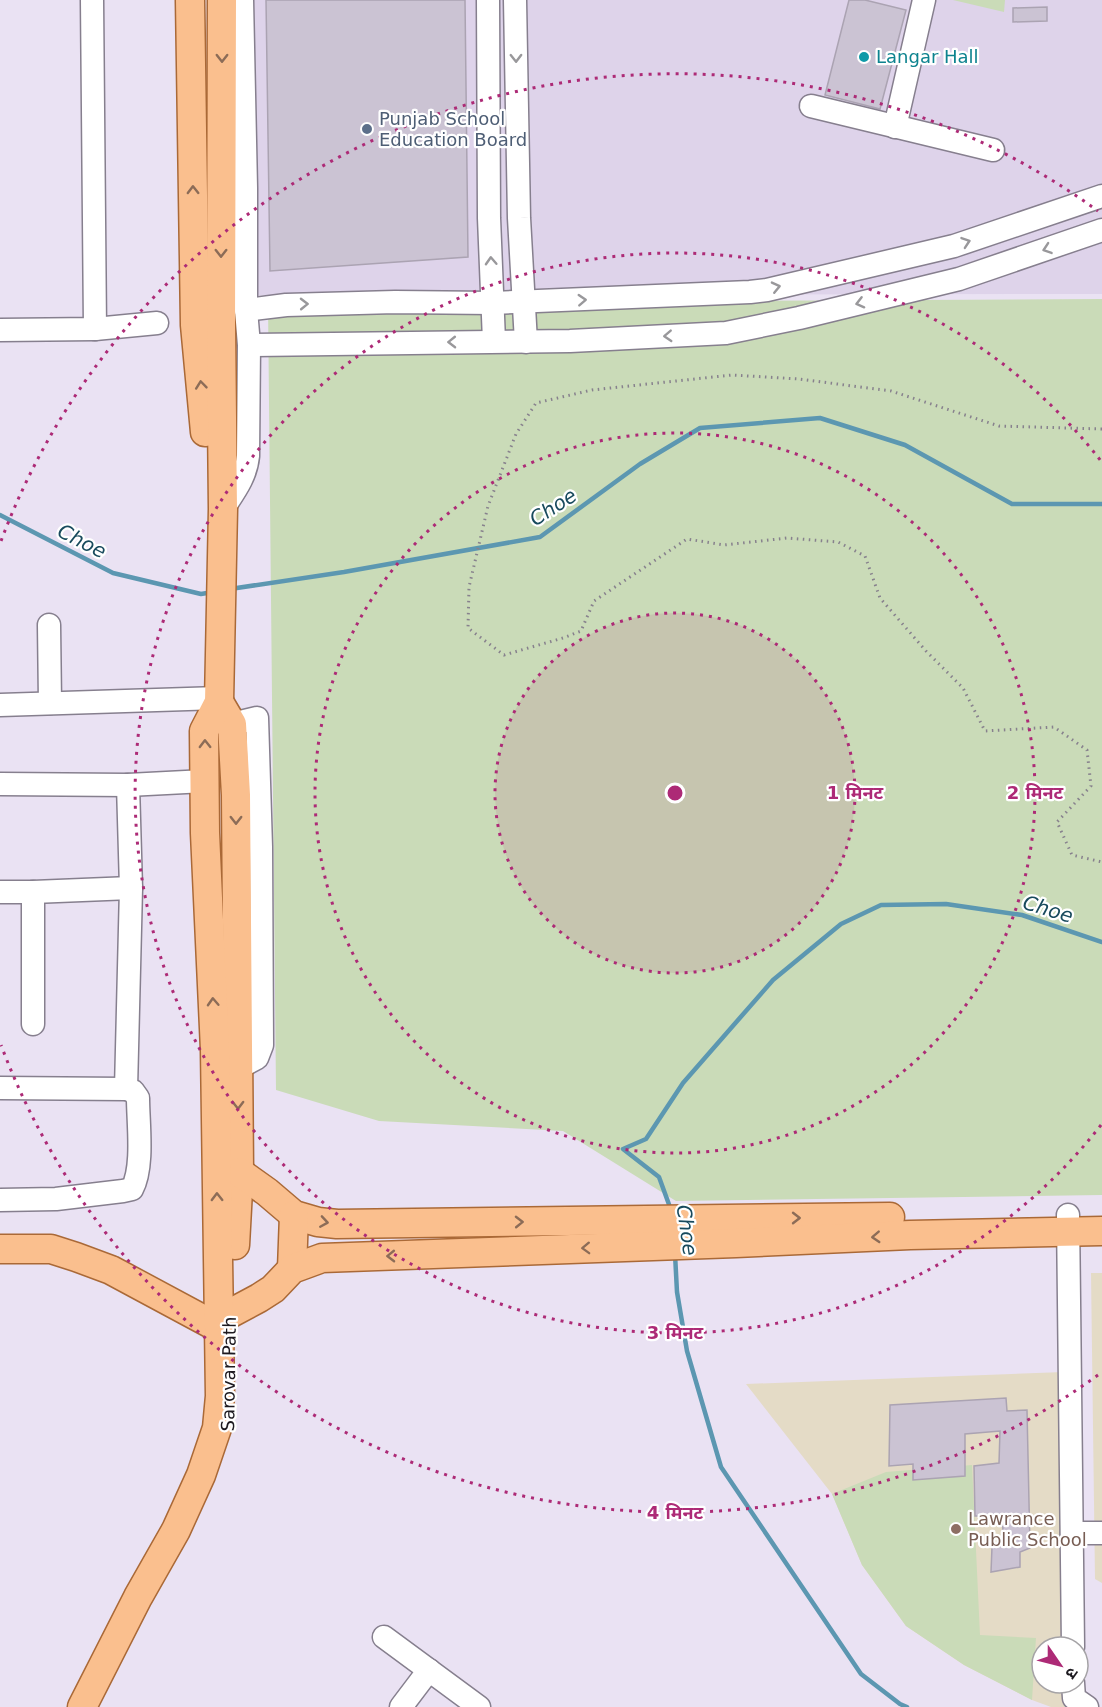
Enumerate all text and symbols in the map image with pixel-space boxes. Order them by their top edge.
place label: Langar Hall [876,46,979,67]
marker: Langar Hall [857,50,871,64]
one-way arrow [216,54,228,63]
one-way arrow [509,54,522,63]
place label: Punjab School Education Board [379,108,527,150]
marker: Punjab School Education Board [360,122,374,136]
one-way arrow [187,185,199,194]
one-way arrow [960,237,971,250]
one-way arrow [1042,242,1053,255]
one-way arrow [215,249,227,258]
one-way arrow [485,256,498,265]
one-way arrow [771,282,781,295]
one-way arrow [578,293,587,306]
one-way arrow [855,296,865,309]
one-way arrow [300,298,309,310]
one-way arrow [663,329,672,342]
one-way arrow [447,336,456,348]
one-way arrow [195,380,208,389]
water label: Choe [525,483,581,531]
water label: Choe [54,519,110,563]
one-way arrow [199,740,211,749]
text: 1 मिनट [827,782,884,803]
text: 2 मिनट [1007,782,1064,803]
centre of rings [665,783,685,803]
one-way arrow [230,815,242,824]
water label: Choe [1020,890,1076,928]
one-way arrow [207,998,219,1007]
one-way arrow [232,1101,244,1110]
one-way arrow [211,1193,223,1202]
water label: Choe [672,1203,702,1257]
one-way arrow [791,1212,800,1224]
one-way arrow [319,1215,329,1228]
one-way arrow [514,1216,523,1228]
one-way arrow [871,1230,880,1243]
one-way arrow [582,1242,591,1255]
one-way arrow [387,1250,396,1262]
street label: Sarovar Path [217,1316,240,1432]
text: 3 मिनट [647,1322,704,1343]
text: 4 मिनट [647,1502,704,1523]
place label: Lawrance Public School [968,1508,1087,1550]
marker: Lawrance Public School [949,1522,963,1536]
north arrow [1030,1635,1090,1695]
text: उ [1061,1664,1082,1683]

